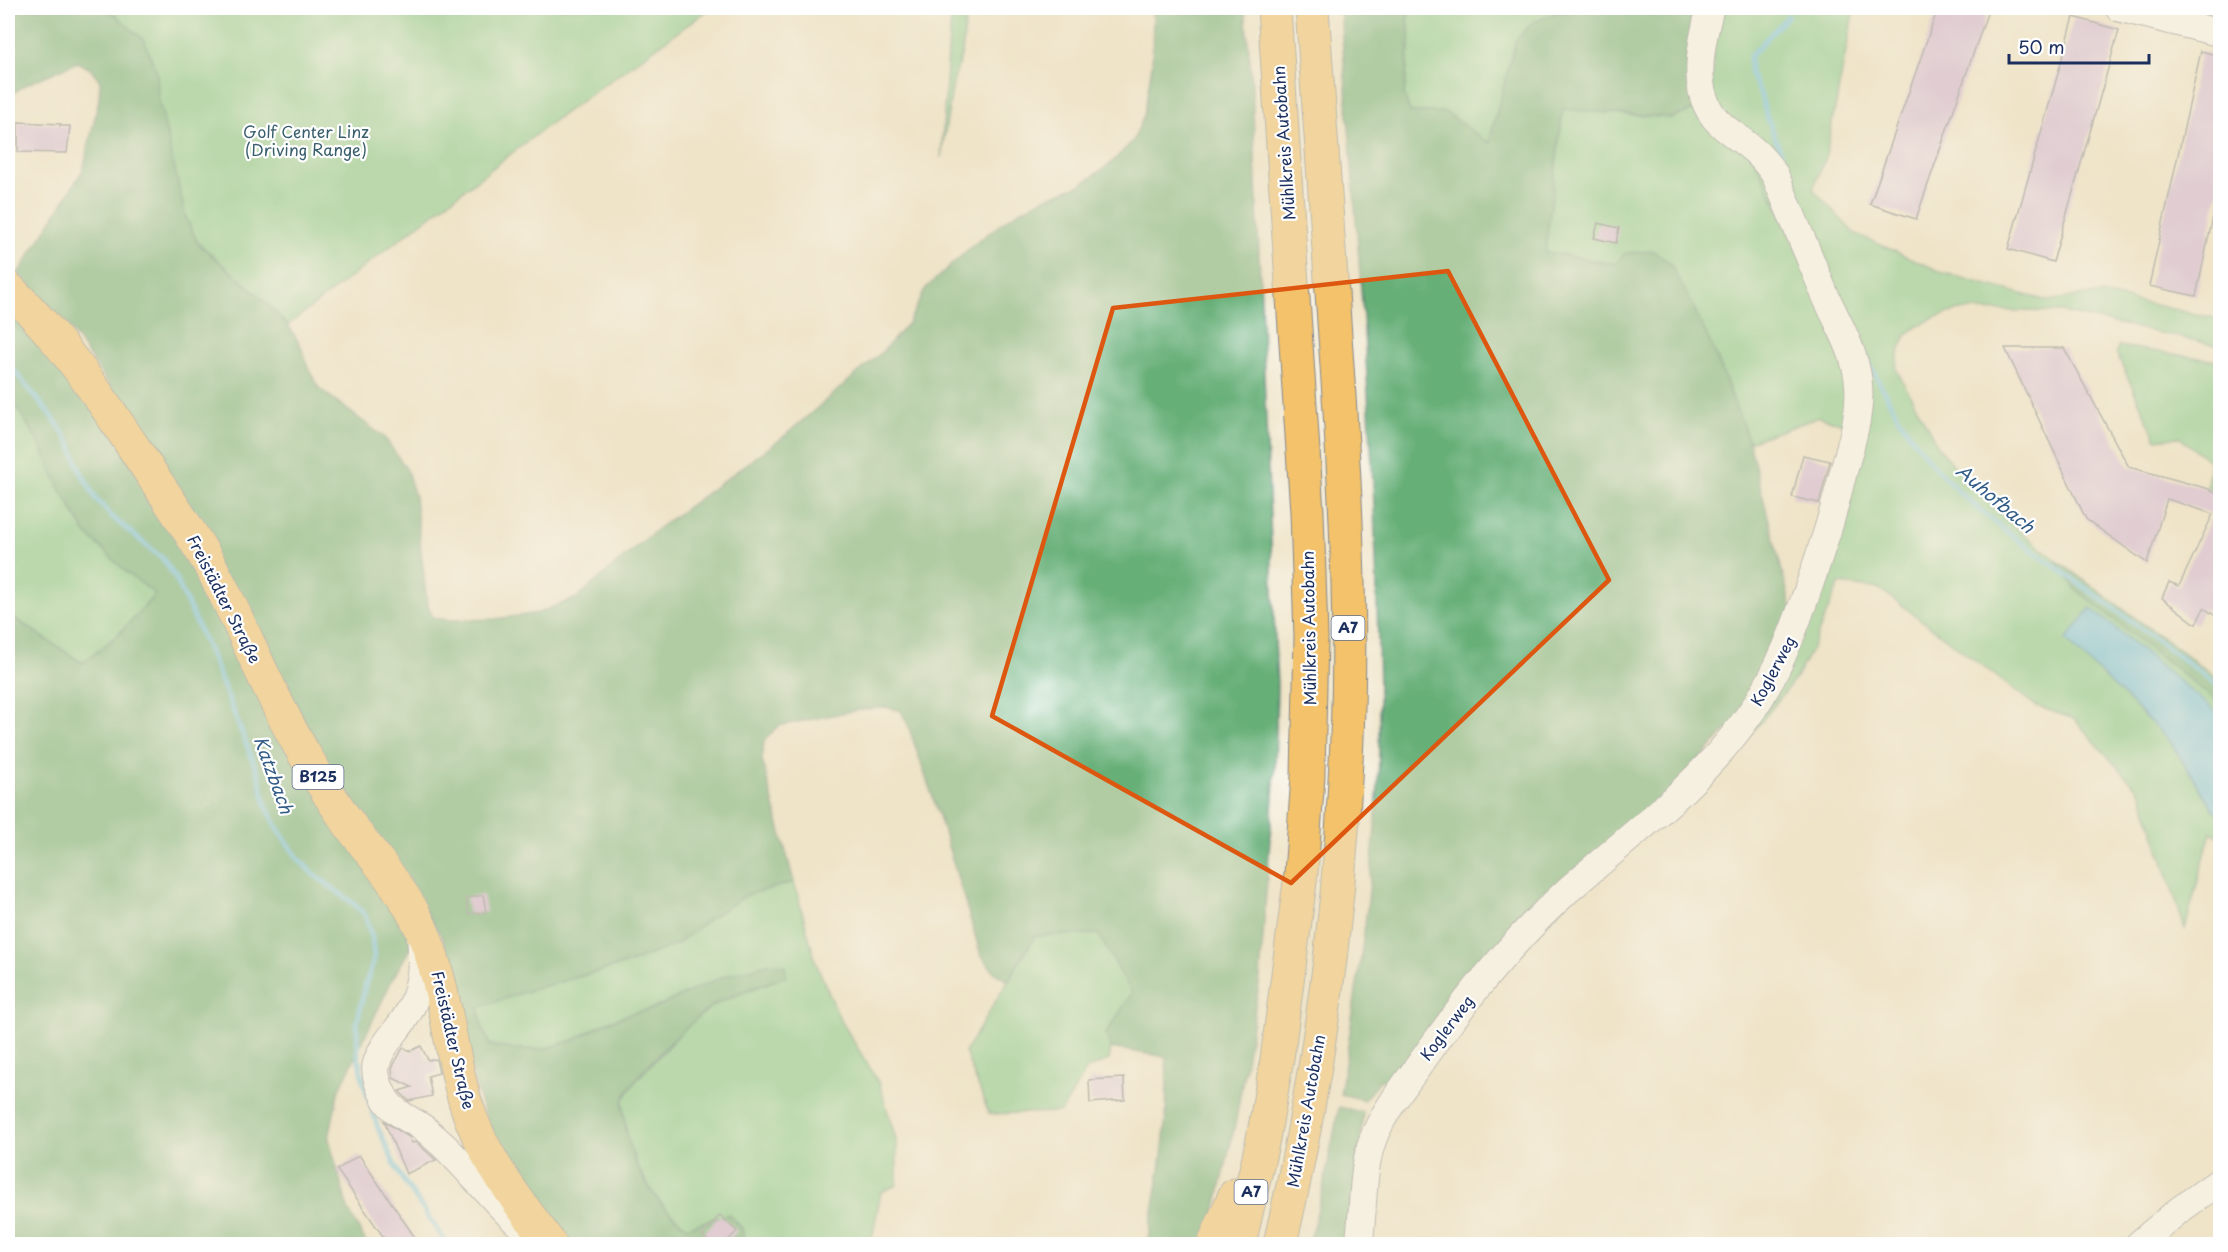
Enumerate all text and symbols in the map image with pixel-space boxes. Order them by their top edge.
scale bar [2009,27,2148,65]
text: 50 m [2018,33,2065,60]
street label: Mühlkreis Autobahn [1266,65,1300,221]
park label: Golf Center Linz (Driving Range) [243,119,369,161]
water label: Auhofbach [1951,457,2042,539]
street label: Freistädter Straße [182,530,268,667]
street label: Mühlkreis Autobahn [1295,550,1321,706]
road number: A7 [1332,616,1364,640]
street label: Koglerweg [1743,631,1801,710]
water label: Katzbach [248,732,301,818]
road number: B125 [292,765,344,789]
street label: Freistädter Straße [426,968,482,1111]
street label: Koglerweg [1413,989,1479,1065]
street label: Mühlkreis Autobahn [1280,1033,1330,1189]
road number: A7 [1234,1180,1268,1204]

